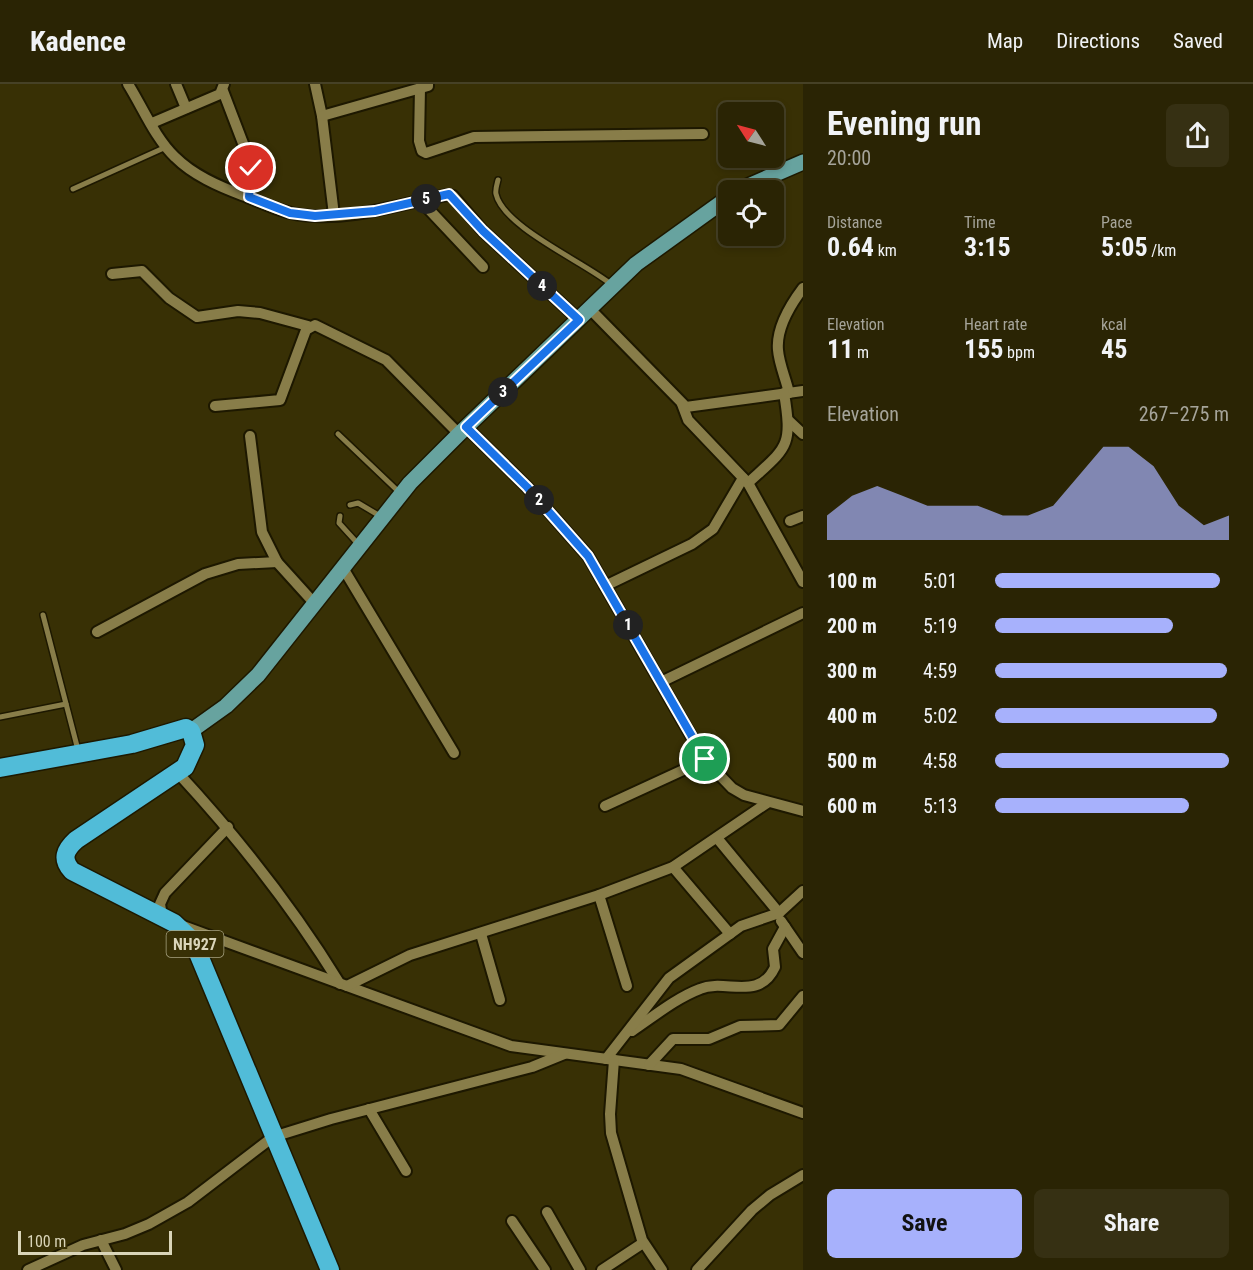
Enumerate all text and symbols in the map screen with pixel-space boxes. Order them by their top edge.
text: Kadence [30,25,126,58]
text: Map [987,29,1023,53]
text: Directions [1056,29,1140,53]
text: Saved [1173,29,1223,53]
north arrow [718,102,784,168]
map controls [718,102,784,246]
text: Evening run [827,104,982,143]
button: share [1166,104,1229,167]
pin [225,142,276,193]
text: 20:00 [827,146,871,170]
icon: check [234,151,267,184]
button: locate [718,180,784,246]
pin: 5 [411,184,441,214]
text: 5 [422,189,430,208]
text: Distance [827,213,882,232]
text: Time [964,213,996,232]
text: Pace [1101,213,1132,232]
text: 0.64 [827,232,874,262]
text: 3:15 [964,232,1011,262]
text: 5:05 [1101,232,1148,262]
text: km [874,241,897,260]
text: /km [1148,241,1176,260]
pin: 4 [527,271,557,301]
text: 4 [538,276,546,295]
text: Elevation [827,315,885,334]
text: Heart rate [964,315,1027,334]
text: kcal [1101,315,1127,334]
text: 11 [827,334,853,364]
text: 155 [964,334,1003,364]
text: 45 [1101,334,1127,364]
text: m [853,343,869,362]
text: bpm [1003,343,1035,362]
pin: 3 [488,377,518,407]
text: 3 [499,382,507,401]
text: Elevation [827,402,899,426]
text: 267–275 m [1139,402,1229,426]
pin: 2 [524,485,554,515]
text: 2 [535,490,543,509]
text: 100 m [827,569,877,593]
text: 5:01 [923,569,957,593]
pin: 1 [613,610,643,640]
text: 200 m [827,614,877,638]
text: 5:19 [923,614,957,638]
text: 1 [624,615,632,634]
text: 300 m [827,659,877,683]
text: 4:59 [923,659,957,683]
text: 400 m [827,704,877,728]
text: 5:02 [923,704,957,728]
pin [679,733,730,784]
icon: arrive [688,742,721,775]
text: 500 m [827,749,877,773]
text: 4:58 [923,749,957,773]
text: 600 m [827,794,877,818]
text: 5:13 [923,794,957,818]
road number: NH927 [166,931,224,957]
button: Save [827,1189,1022,1258]
button: Share [1034,1189,1229,1258]
scale bar [18,1228,172,1256]
text: 100 m [27,1232,66,1251]

